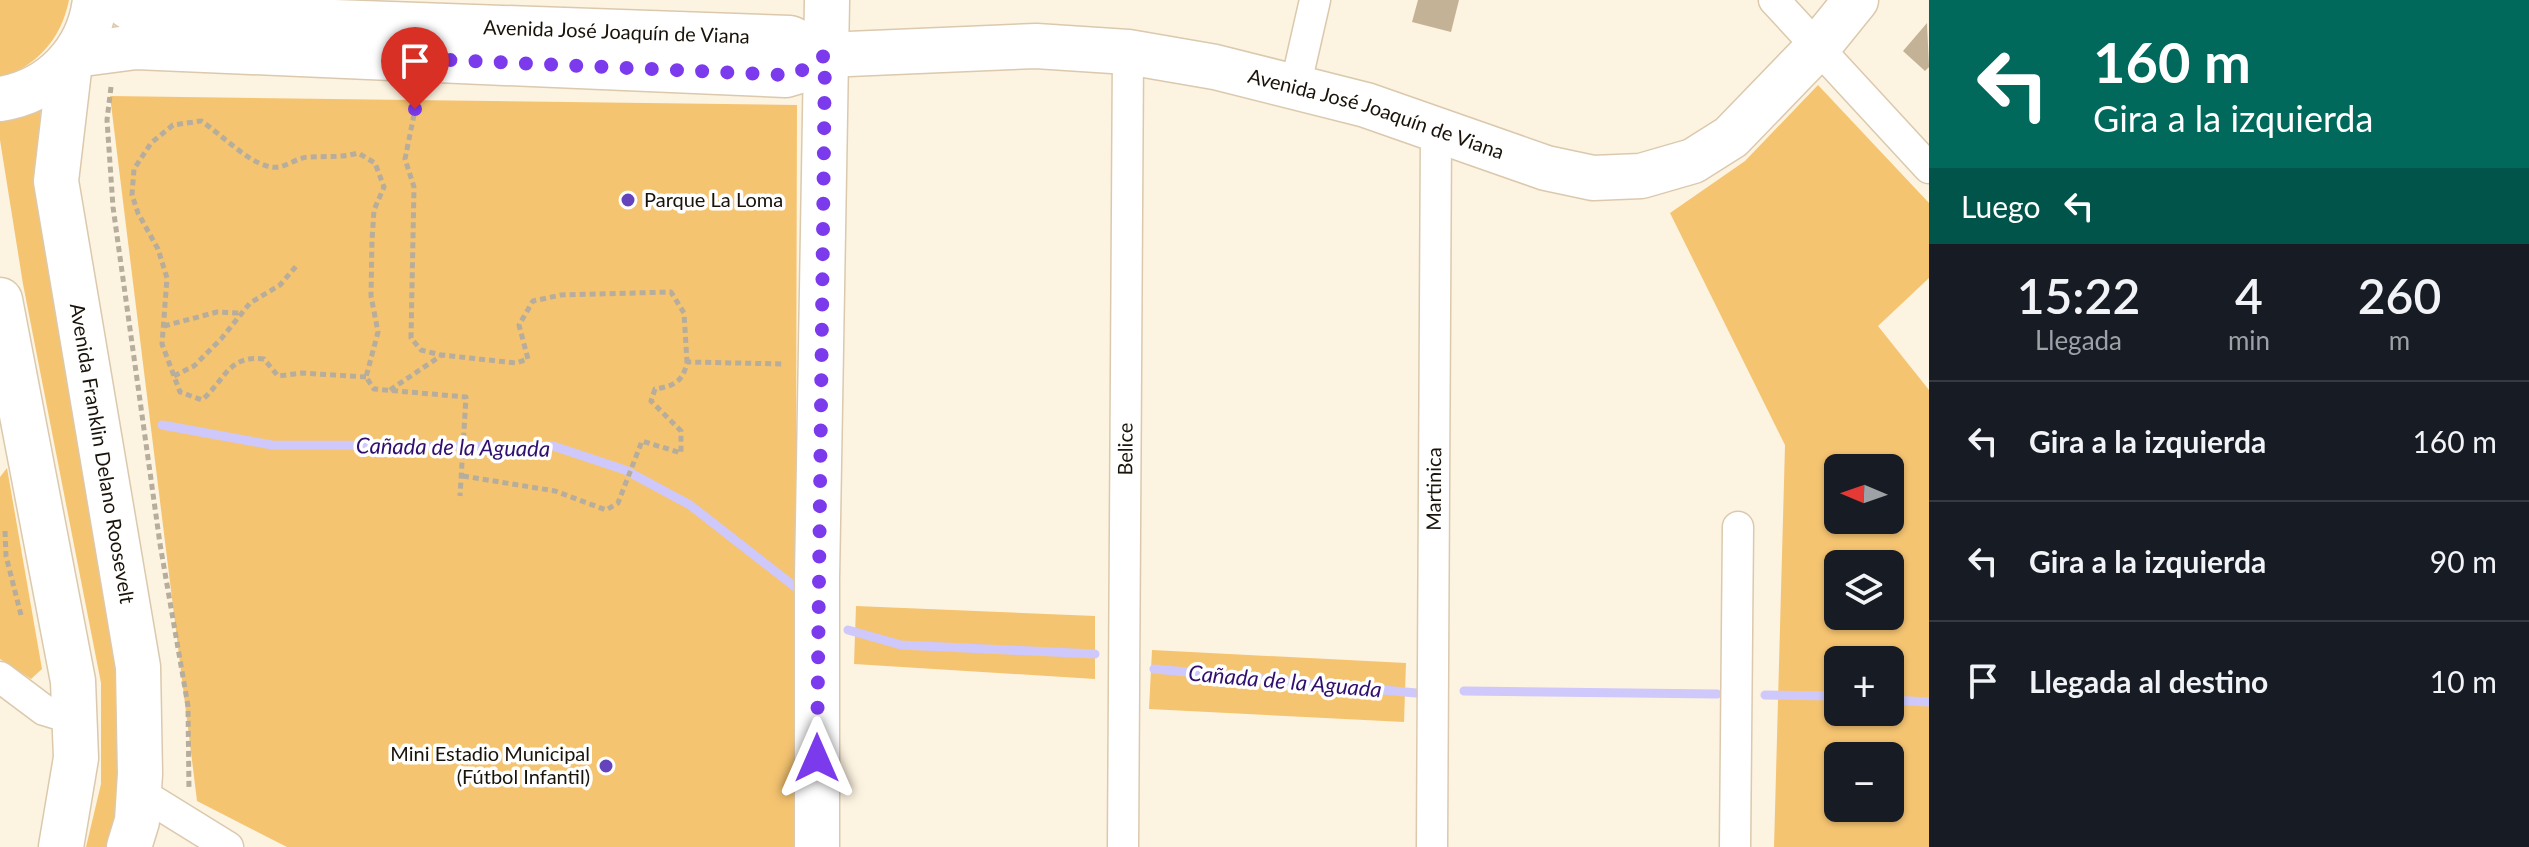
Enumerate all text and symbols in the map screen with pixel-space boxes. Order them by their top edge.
street label: Avenida José Joaquín de Viana [483,14,750,48]
pin [381,27,449,109]
text: 160 m [2093,28,2251,95]
icon: left [1961,32,2065,136]
icon: arrive [393,39,437,83]
street label: Avenida José Joaquín de Viana [1246,63,1508,163]
text: Gira a la izquierda [2093,96,2373,140]
icon: left [2057,184,2101,228]
place label: Parque La Loma [644,187,783,211]
text: Luego [1961,188,2041,224]
marker: Parque La Loma [619,191,637,209]
text: 15:22 [2017,267,2140,324]
text: 4 [2235,267,2263,324]
text: 260 [2358,267,2441,324]
street label: Avenida Franklin Delano Roosevelt [66,301,140,605]
text: Llegada [2035,324,2122,356]
text: min [2228,324,2270,356]
text: m [2389,324,2410,356]
icon: left [1961,419,2005,463]
street label: Belice [1112,423,1137,475]
text: Gira a la izquierda [2029,423,2266,459]
text: 160 m [2412,423,2497,459]
water label: Cañada de la Aguada [356,431,550,462]
street label: Martinica [1421,447,1445,531]
north arrow [1824,454,1904,534]
map controls [1824,454,1904,822]
icon: left [1961,539,2005,583]
text: Gira a la izquierda [2029,543,2266,579]
text: 90 m [2430,543,2497,579]
button: layers [1824,550,1904,630]
button: + [1824,646,1904,726]
water label: Cañada de la Aguada [1187,659,1383,702]
icon: arrive [1961,659,2005,703]
text: Llegada al destino [2029,663,2268,699]
text: 10 m [2430,663,2497,699]
position arrow [775,716,859,800]
place label: Mini Estadio Municipal (Fútbol Infantil) [390,741,590,788]
button: − [1824,742,1904,822]
marker: Mini Estadio Municipal (Fútbol Infantil) [597,757,615,775]

